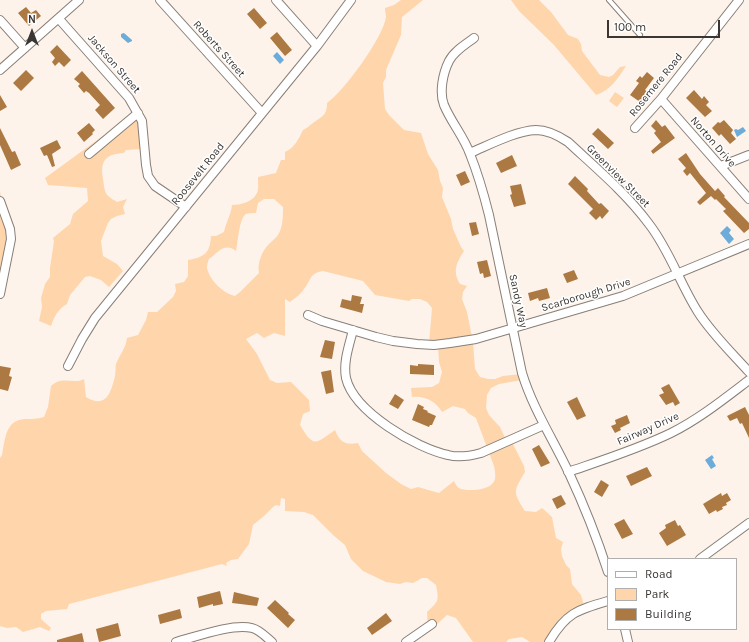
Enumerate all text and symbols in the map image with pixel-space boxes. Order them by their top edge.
north arrow [12,12,52,52]
scale bar [609,12,722,38]
text: N [28,13,36,26]
street label: Roberts Street [190,18,248,80]
text: 100 m [614,20,646,34]
street label: Jackson Street [85,32,143,96]
street label: Rosemere Road [626,51,686,119]
street label: Norton Drive [687,114,739,170]
street label: Roosevelt Road [169,140,227,208]
street label: Greenview Street [584,142,652,210]
street label: Sandy Way [506,273,530,329]
street label: Scarborough Drive [540,275,632,315]
street label: Fairway Drive [615,409,681,449]
legend [607,558,737,630]
text: Road [645,567,673,581]
text: Park [645,587,669,601]
text: Building [645,607,691,621]

